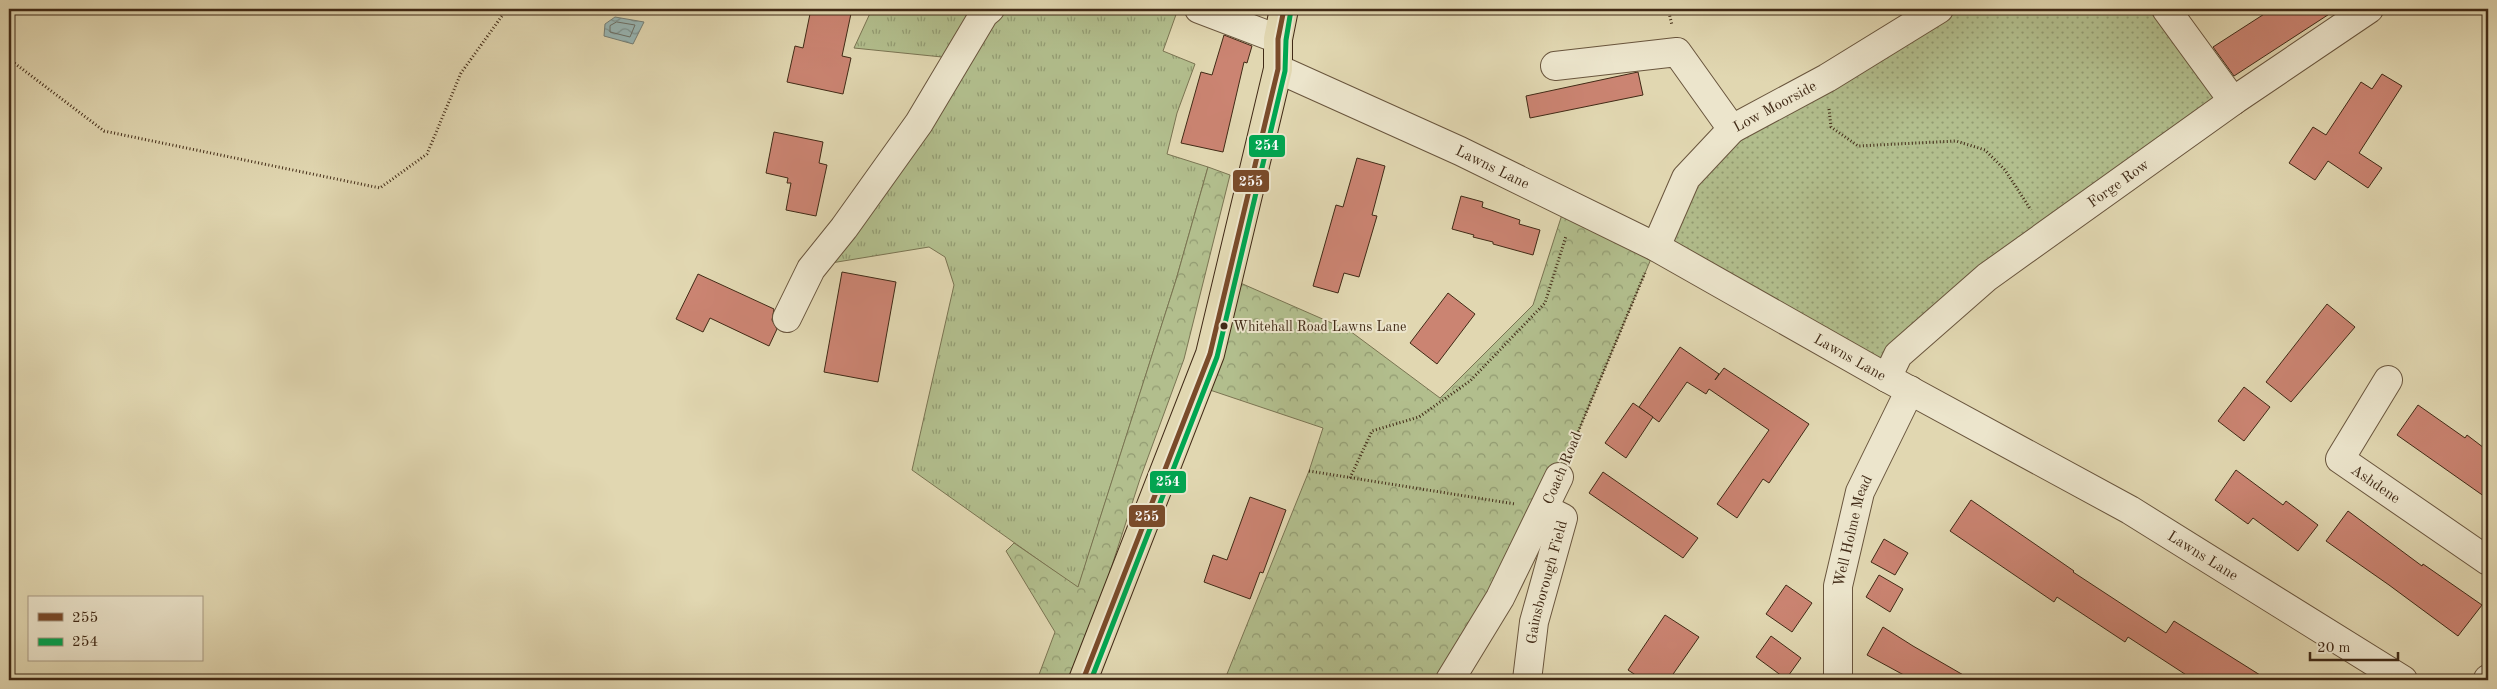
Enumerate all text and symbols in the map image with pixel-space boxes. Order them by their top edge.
street label: Low Moorside [1731,79,1820,136]
line badge: 254 [1248,134,1286,158]
text: 254 [1255,139,1279,153]
street label: Lawns Lane [1453,144,1531,193]
street label: Forge Row [2086,157,2153,211]
line badge: 255 [1232,169,1270,193]
text: 255 [1239,175,1263,189]
place label: Whitehall Road Lawns Lane [1233,320,1407,334]
marker: Whitehall Road Lawns Lane [1219,321,1229,331]
street label: Lawns Lane [1811,332,1888,385]
street label: Coach Road [1541,430,1585,507]
street label: Ashdene [2348,463,2402,507]
line badge: 254 [1149,470,1187,494]
street label: Well Holme Mead [1832,473,1876,589]
text: 254 [1156,475,1180,489]
line badge: 255 [1128,504,1166,528]
text: 255 [1135,510,1159,524]
street label: Gainsborough Field [1525,519,1571,645]
street label: Lawns Lane [2164,529,2240,584]
legend [28,596,202,662]
text: 255 [72,611,98,626]
scale bar [2310,629,2397,661]
text: 254 [72,635,98,650]
text: 20 m [2317,641,2351,656]

